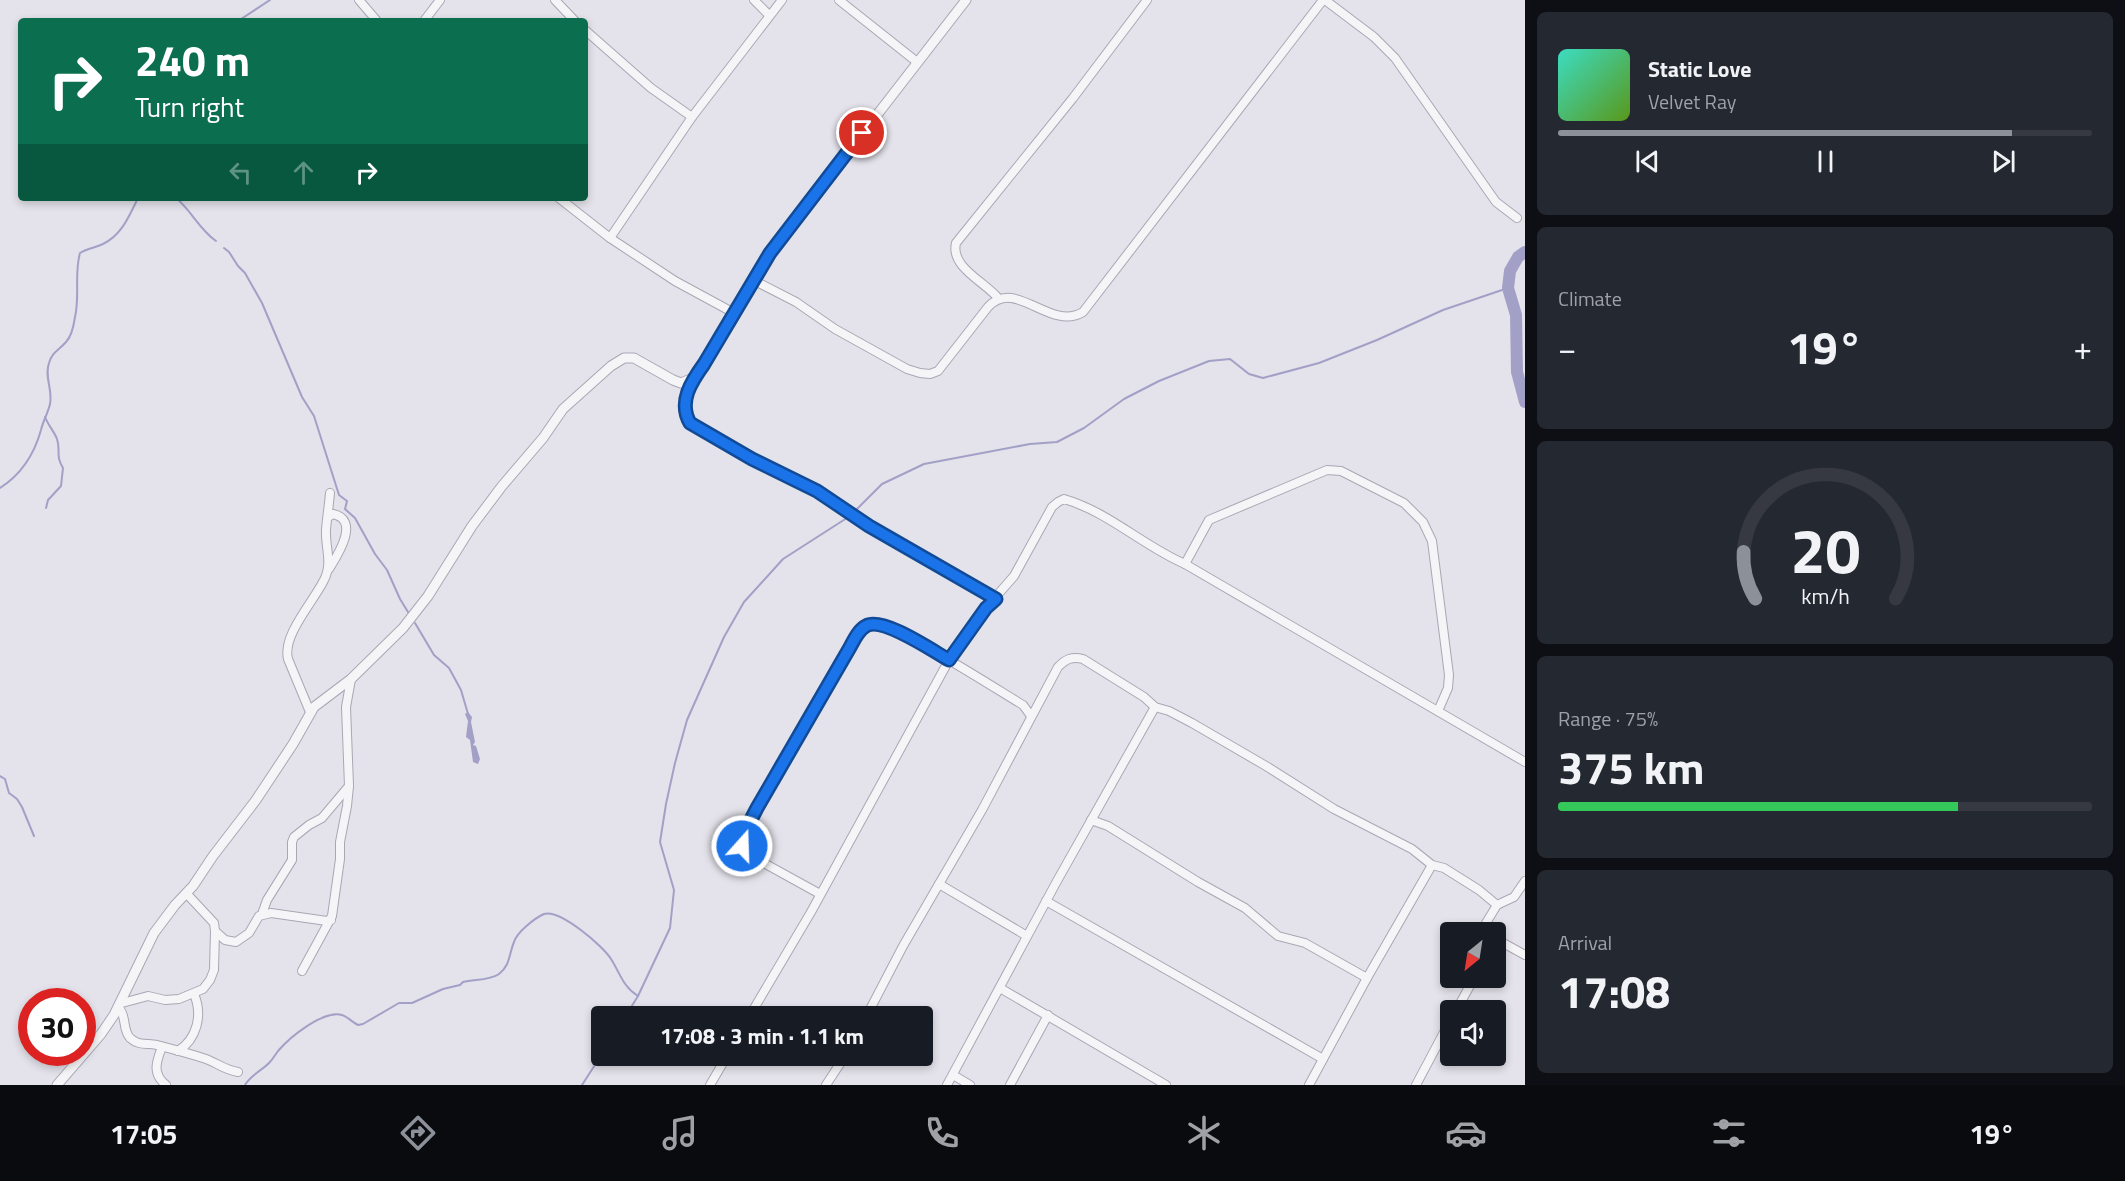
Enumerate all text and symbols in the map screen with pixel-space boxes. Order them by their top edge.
text: 240 m [135,28,250,92]
icon: right [36,42,114,120]
text: Static Love [1648,52,1751,86]
text: Turn right [135,86,244,127]
text: Velvet Ray [1648,86,1737,117]
pin [836,107,887,158]
icon: arrive [845,116,878,149]
icon: previous [1631,145,1664,178]
icon: pause [1809,145,1842,178]
icon: next [1987,145,2020,178]
icon: left [224,156,257,189]
icon: ahead [287,156,320,189]
icon: right [350,156,383,189]
text: Climate [1558,283,1622,314]
text: 19° [1787,313,1863,381]
text: − [1558,323,1576,373]
text: + [2074,323,2092,373]
text: 20 [1790,503,1860,598]
text: km/h [1801,581,1849,613]
text: Range · 75% [1558,703,1658,734]
text: 375 km [1558,733,1704,801]
position arrow [710,814,774,878]
north arrow [1440,922,1506,988]
map controls [1440,922,1506,1066]
text: Arrival [1558,927,1612,958]
text: 17:08 [1558,957,1670,1025]
speed limit sign: 30 [18,988,96,1066]
button: sound [1440,1000,1506,1066]
text: 17:08 · 3 min · 1.1 km [660,1019,864,1053]
icon: directions [397,1112,439,1154]
icon: music [659,1112,701,1154]
icon: phone [921,1112,963,1154]
icon: climate [1183,1112,1225,1154]
icon: car [1445,1112,1487,1154]
icon: filters [1708,1112,1750,1154]
text: 17:05 [110,1113,177,1154]
text: 19° [1970,1113,2015,1154]

